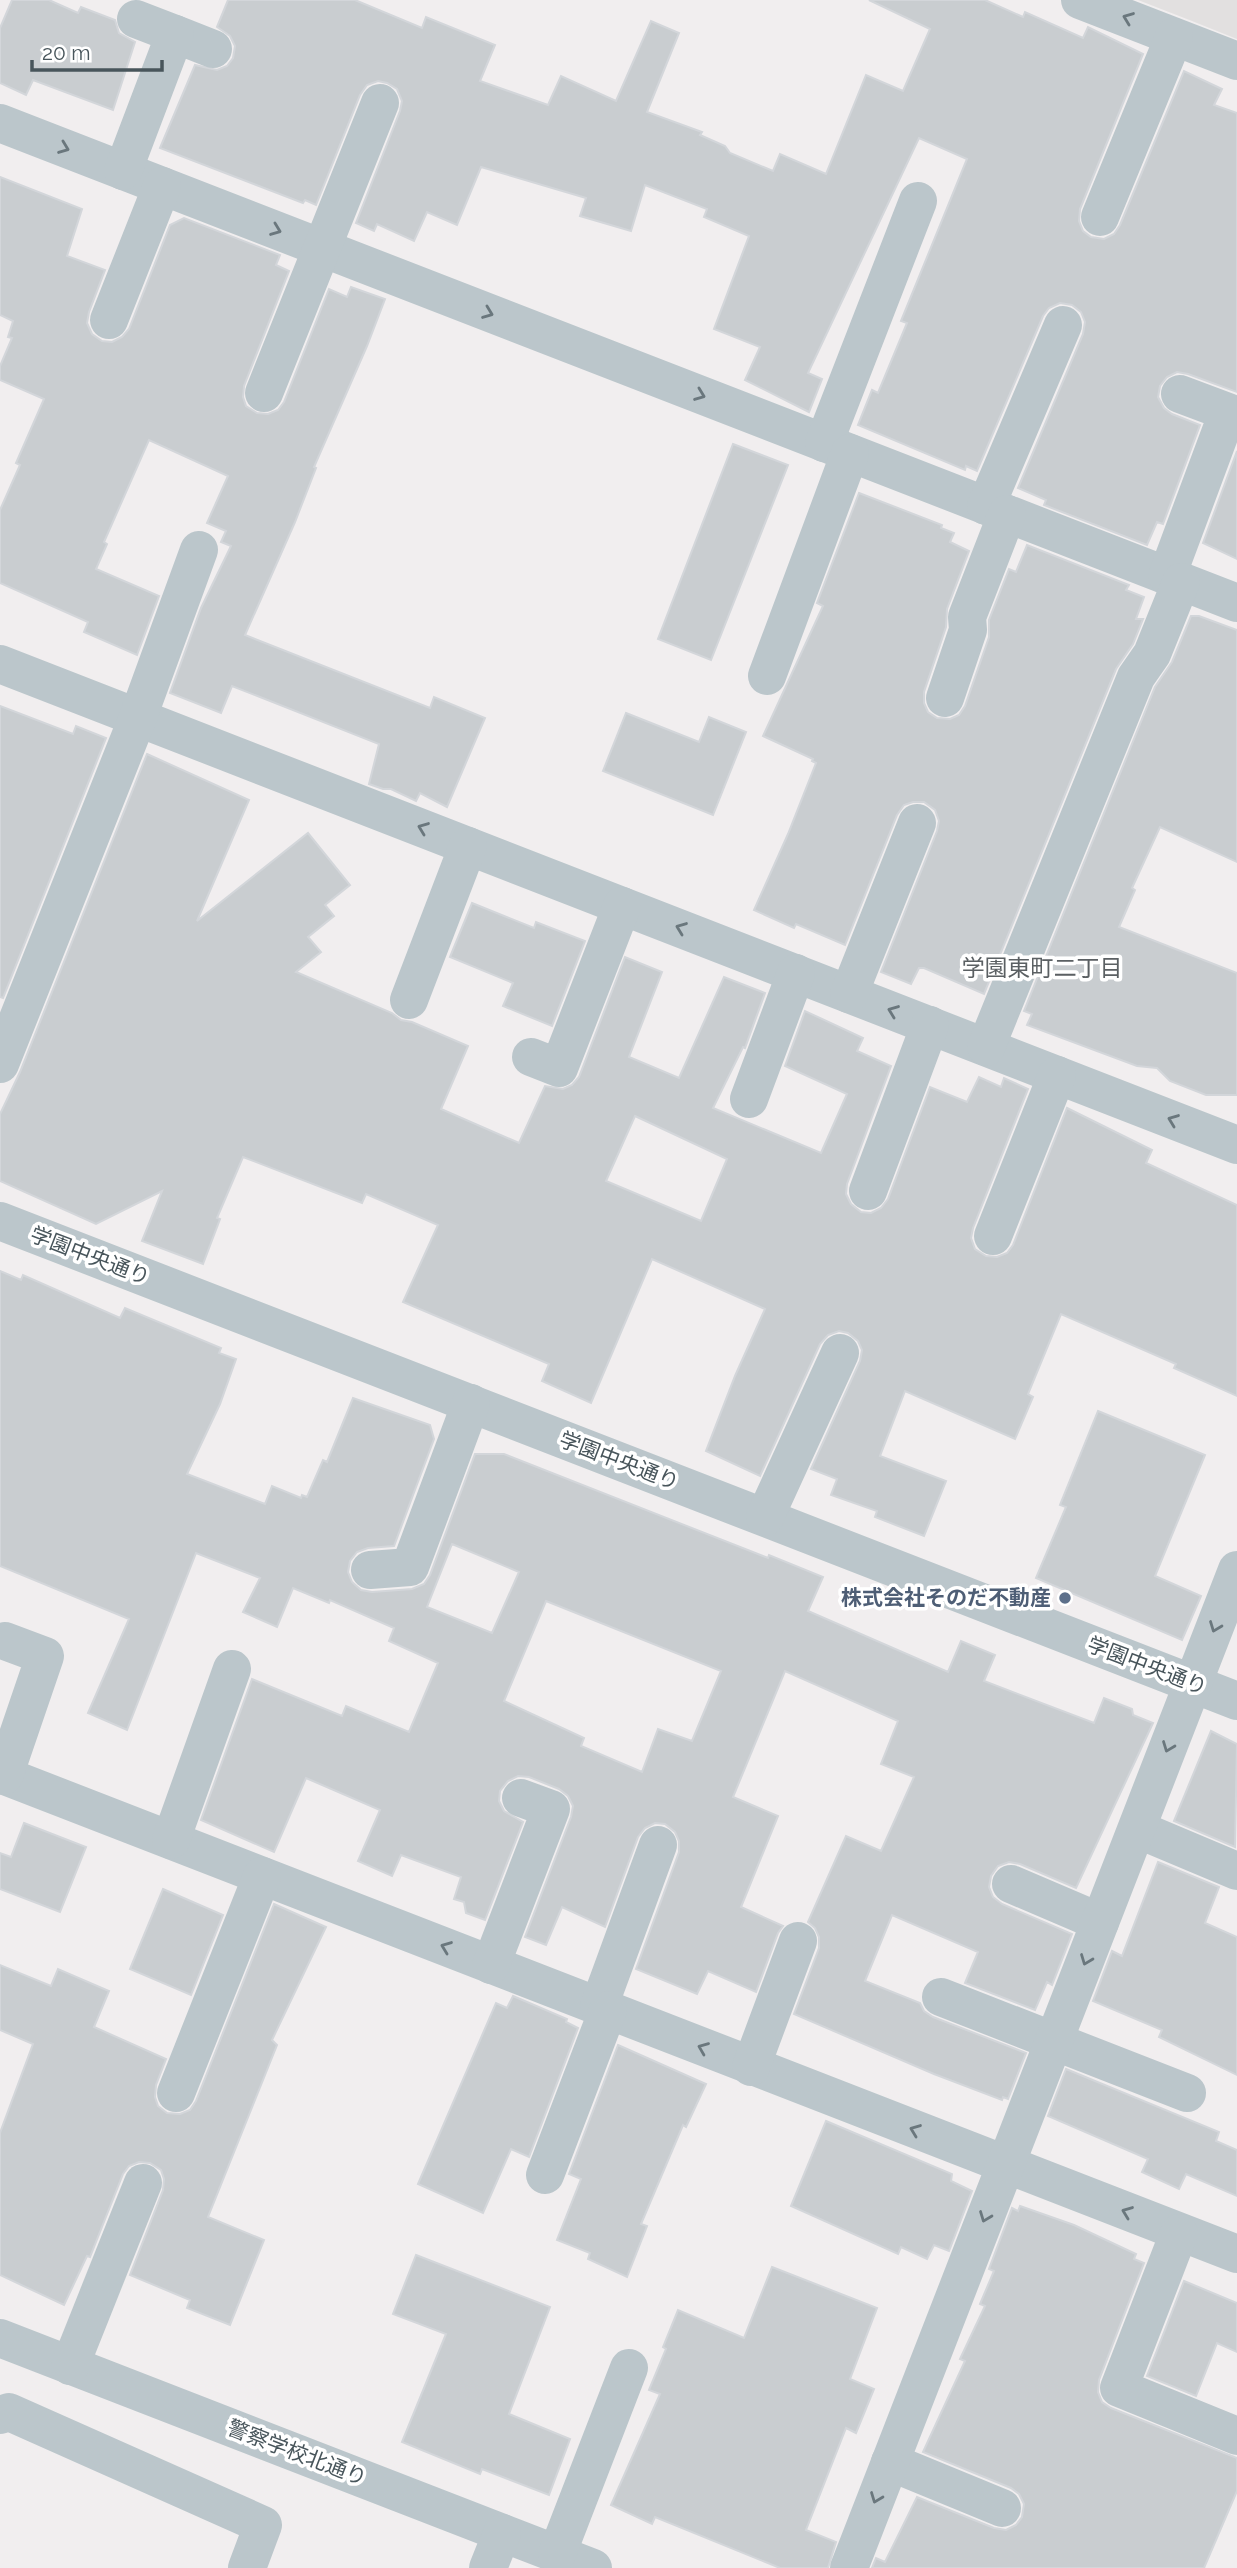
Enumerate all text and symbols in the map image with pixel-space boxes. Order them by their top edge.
one-way arrow [1122,13,1134,27]
scale bar [32,28,161,72]
text: 20 m [42,40,90,65]
one-way arrow [57,140,69,154]
one-way arrow [269,222,281,236]
one-way arrow [481,304,493,318]
one-way arrow [693,387,705,401]
one-way arrow [418,823,430,837]
one-way arrow [676,923,688,937]
district label: 学園東町二丁目 [962,954,1123,981]
one-way arrow [887,1006,899,1020]
one-way arrow [1168,1115,1180,1129]
street label: 学園中央通り [27,1221,153,1290]
street label: 学園中央通り [556,1426,682,1495]
place label: 株式会社そのだ不動産 [841,1585,1051,1610]
marker: 株式会社そのだ不動産 [1057,1590,1073,1606]
one-way arrow [1209,1620,1223,1632]
street label: 学園中央通り [1084,1631,1210,1700]
one-way arrow [1162,1741,1176,1753]
one-way arrow [440,1941,452,1955]
one-way arrow [1080,1953,1094,1965]
one-way arrow [698,2042,710,2056]
one-way arrow [910,2124,922,2138]
one-way arrow [1122,2207,1134,2221]
one-way arrow [980,2211,994,2223]
street label: 警察学校北通り [224,2415,370,2491]
one-way arrow [870,2491,884,2503]

